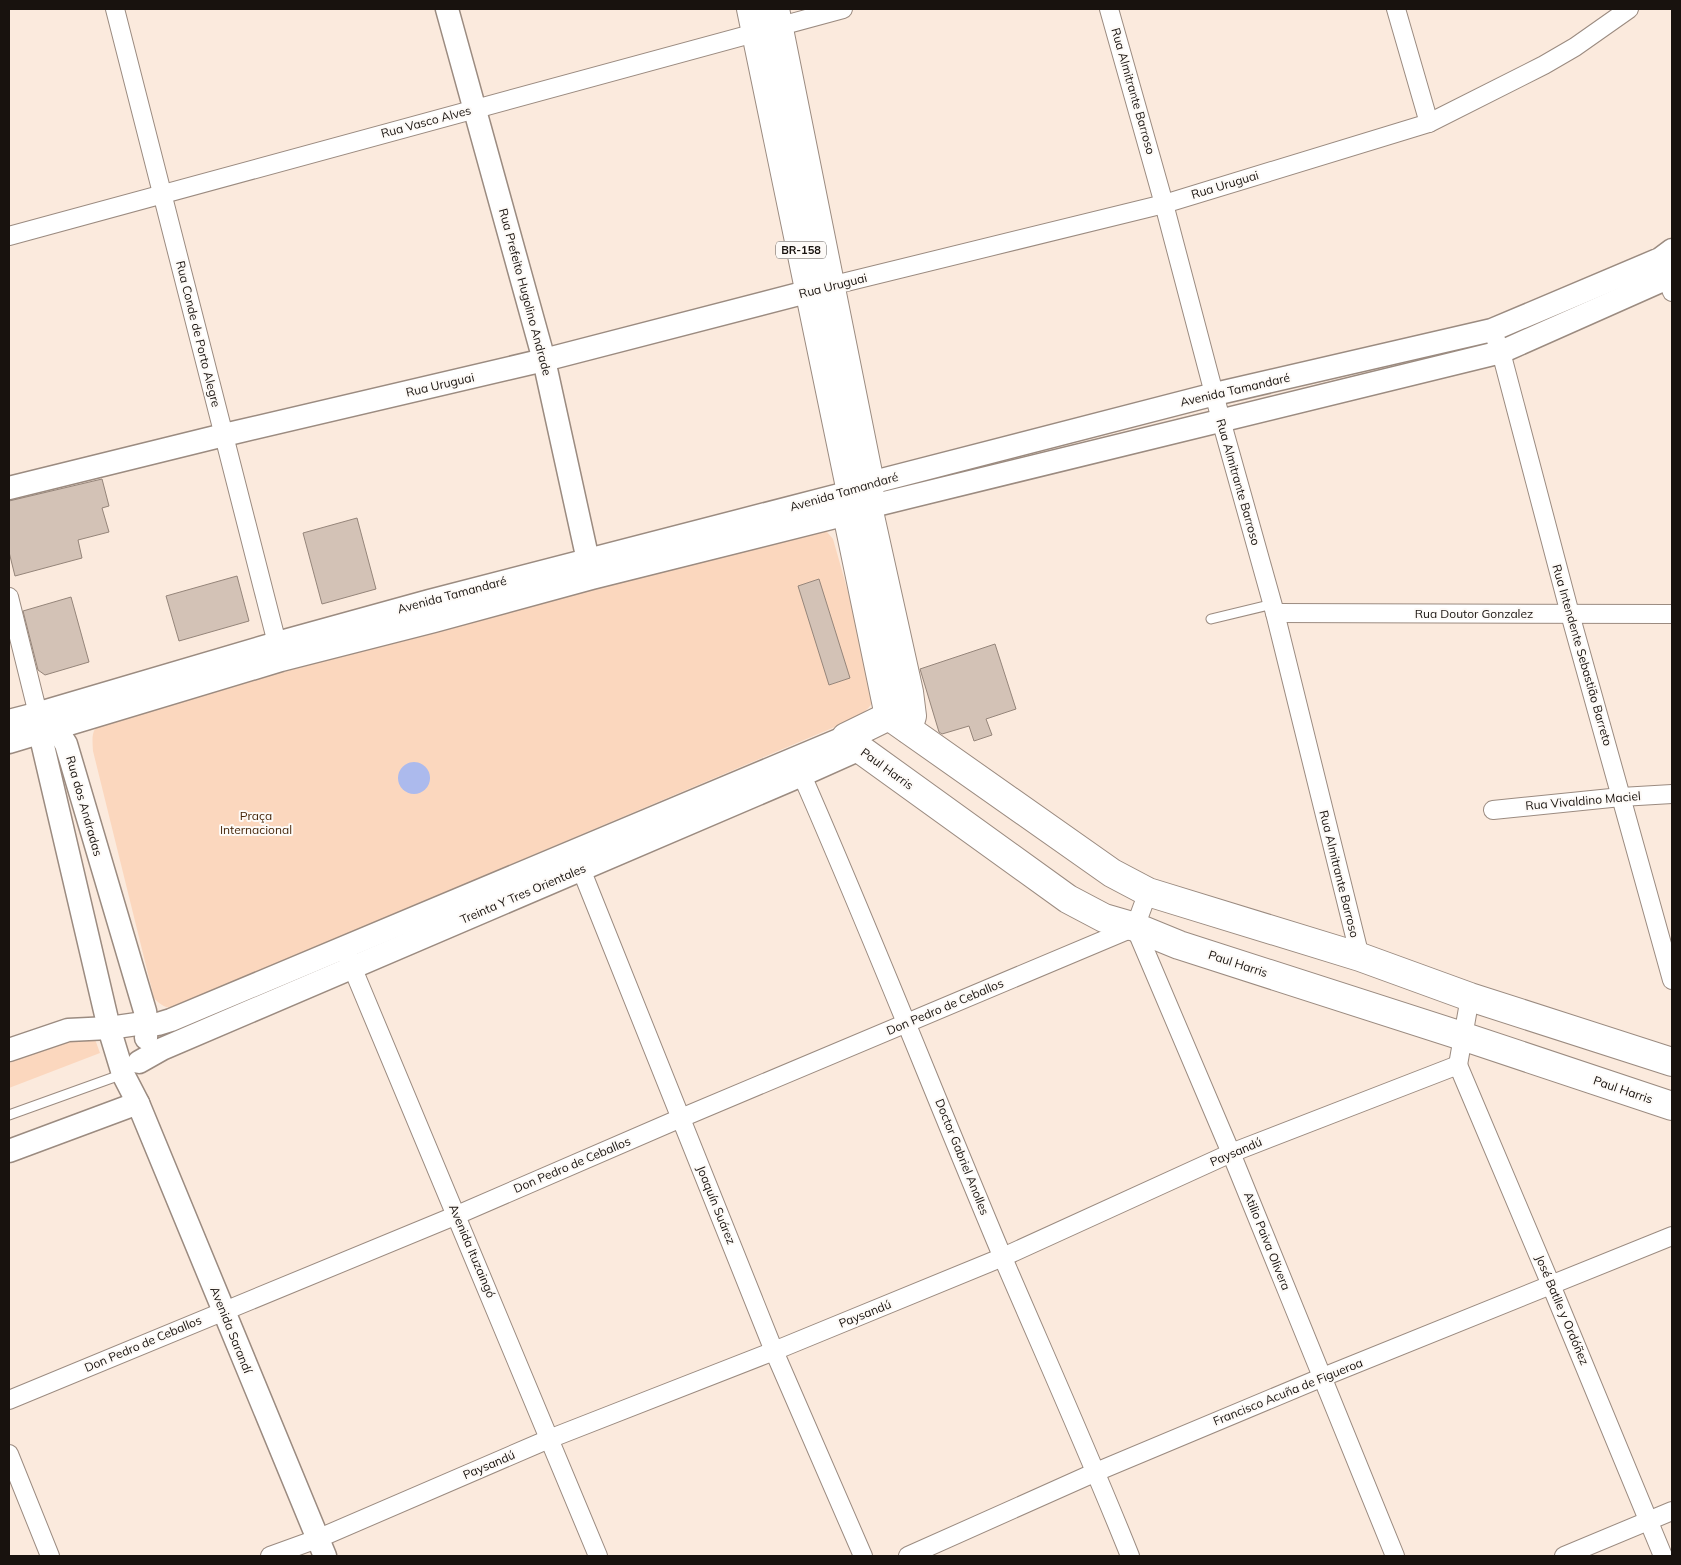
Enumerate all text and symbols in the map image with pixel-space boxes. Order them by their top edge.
street label: Rua Almitrante Barroso [1108,26,1159,156]
street label: Rua Vasco Alves [379,102,473,141]
street label: Rua Uruguai [1189,167,1261,202]
street label: Rua Prefeito Hugolino Andrade [496,207,555,377]
road number: BR-158 [776,242,826,258]
street label: Rua Conde de Porto Alegre [173,259,224,409]
street label: Rua Uruguai [797,270,869,301]
street label: Rua Uruguai [404,369,476,400]
street label: Avenida Tamandaré [1179,370,1291,409]
street label: Rua Almitrante Barroso [1213,417,1264,547]
street label: Avenida Tamandaré [788,469,900,514]
street label: Rua Intendente Sebastião Barreto [1549,562,1616,747]
street label: Avenida Tamandaré [396,573,508,616]
street label: Rua Doutor Gonzalez [1415,606,1533,621]
street label: Paul Harris [858,744,917,793]
street label: Rua dos Andradas [63,754,106,858]
street label: Rua Vivaldino Maciel [1525,788,1641,813]
park label: Praça Internacional [220,808,292,837]
street label: Rua Almitrante Barroso [1316,809,1363,939]
street label: Treinta Y Tres Orientales [458,860,588,927]
street label: Paul Harris [1207,947,1270,980]
street label: Don Pedro de Ceballos [884,975,1006,1038]
street label: Paul Harris [1592,1072,1655,1107]
street label: Doctor Gabriel Anolles [932,1096,993,1217]
street label: Don Pedro de Ceballos [511,1133,633,1196]
street label: Paysandú [1207,1134,1264,1169]
street label: Joaquín Suárez [694,1163,739,1246]
street label: Atilio Paiva Olivera [1241,1189,1294,1292]
street label: Avenida Ituzaingó [446,1202,499,1300]
street label: José Batlle y Ordóñez [1532,1252,1592,1367]
street label: Avenida Sarandí [207,1284,256,1376]
street label: Paysandú [836,1296,893,1331]
street label: Don Pedro de Ceballos [82,1312,204,1375]
street label: Francisco Acuña de Figueroa [1211,1355,1365,1428]
street label: Paysandú [460,1447,517,1482]

